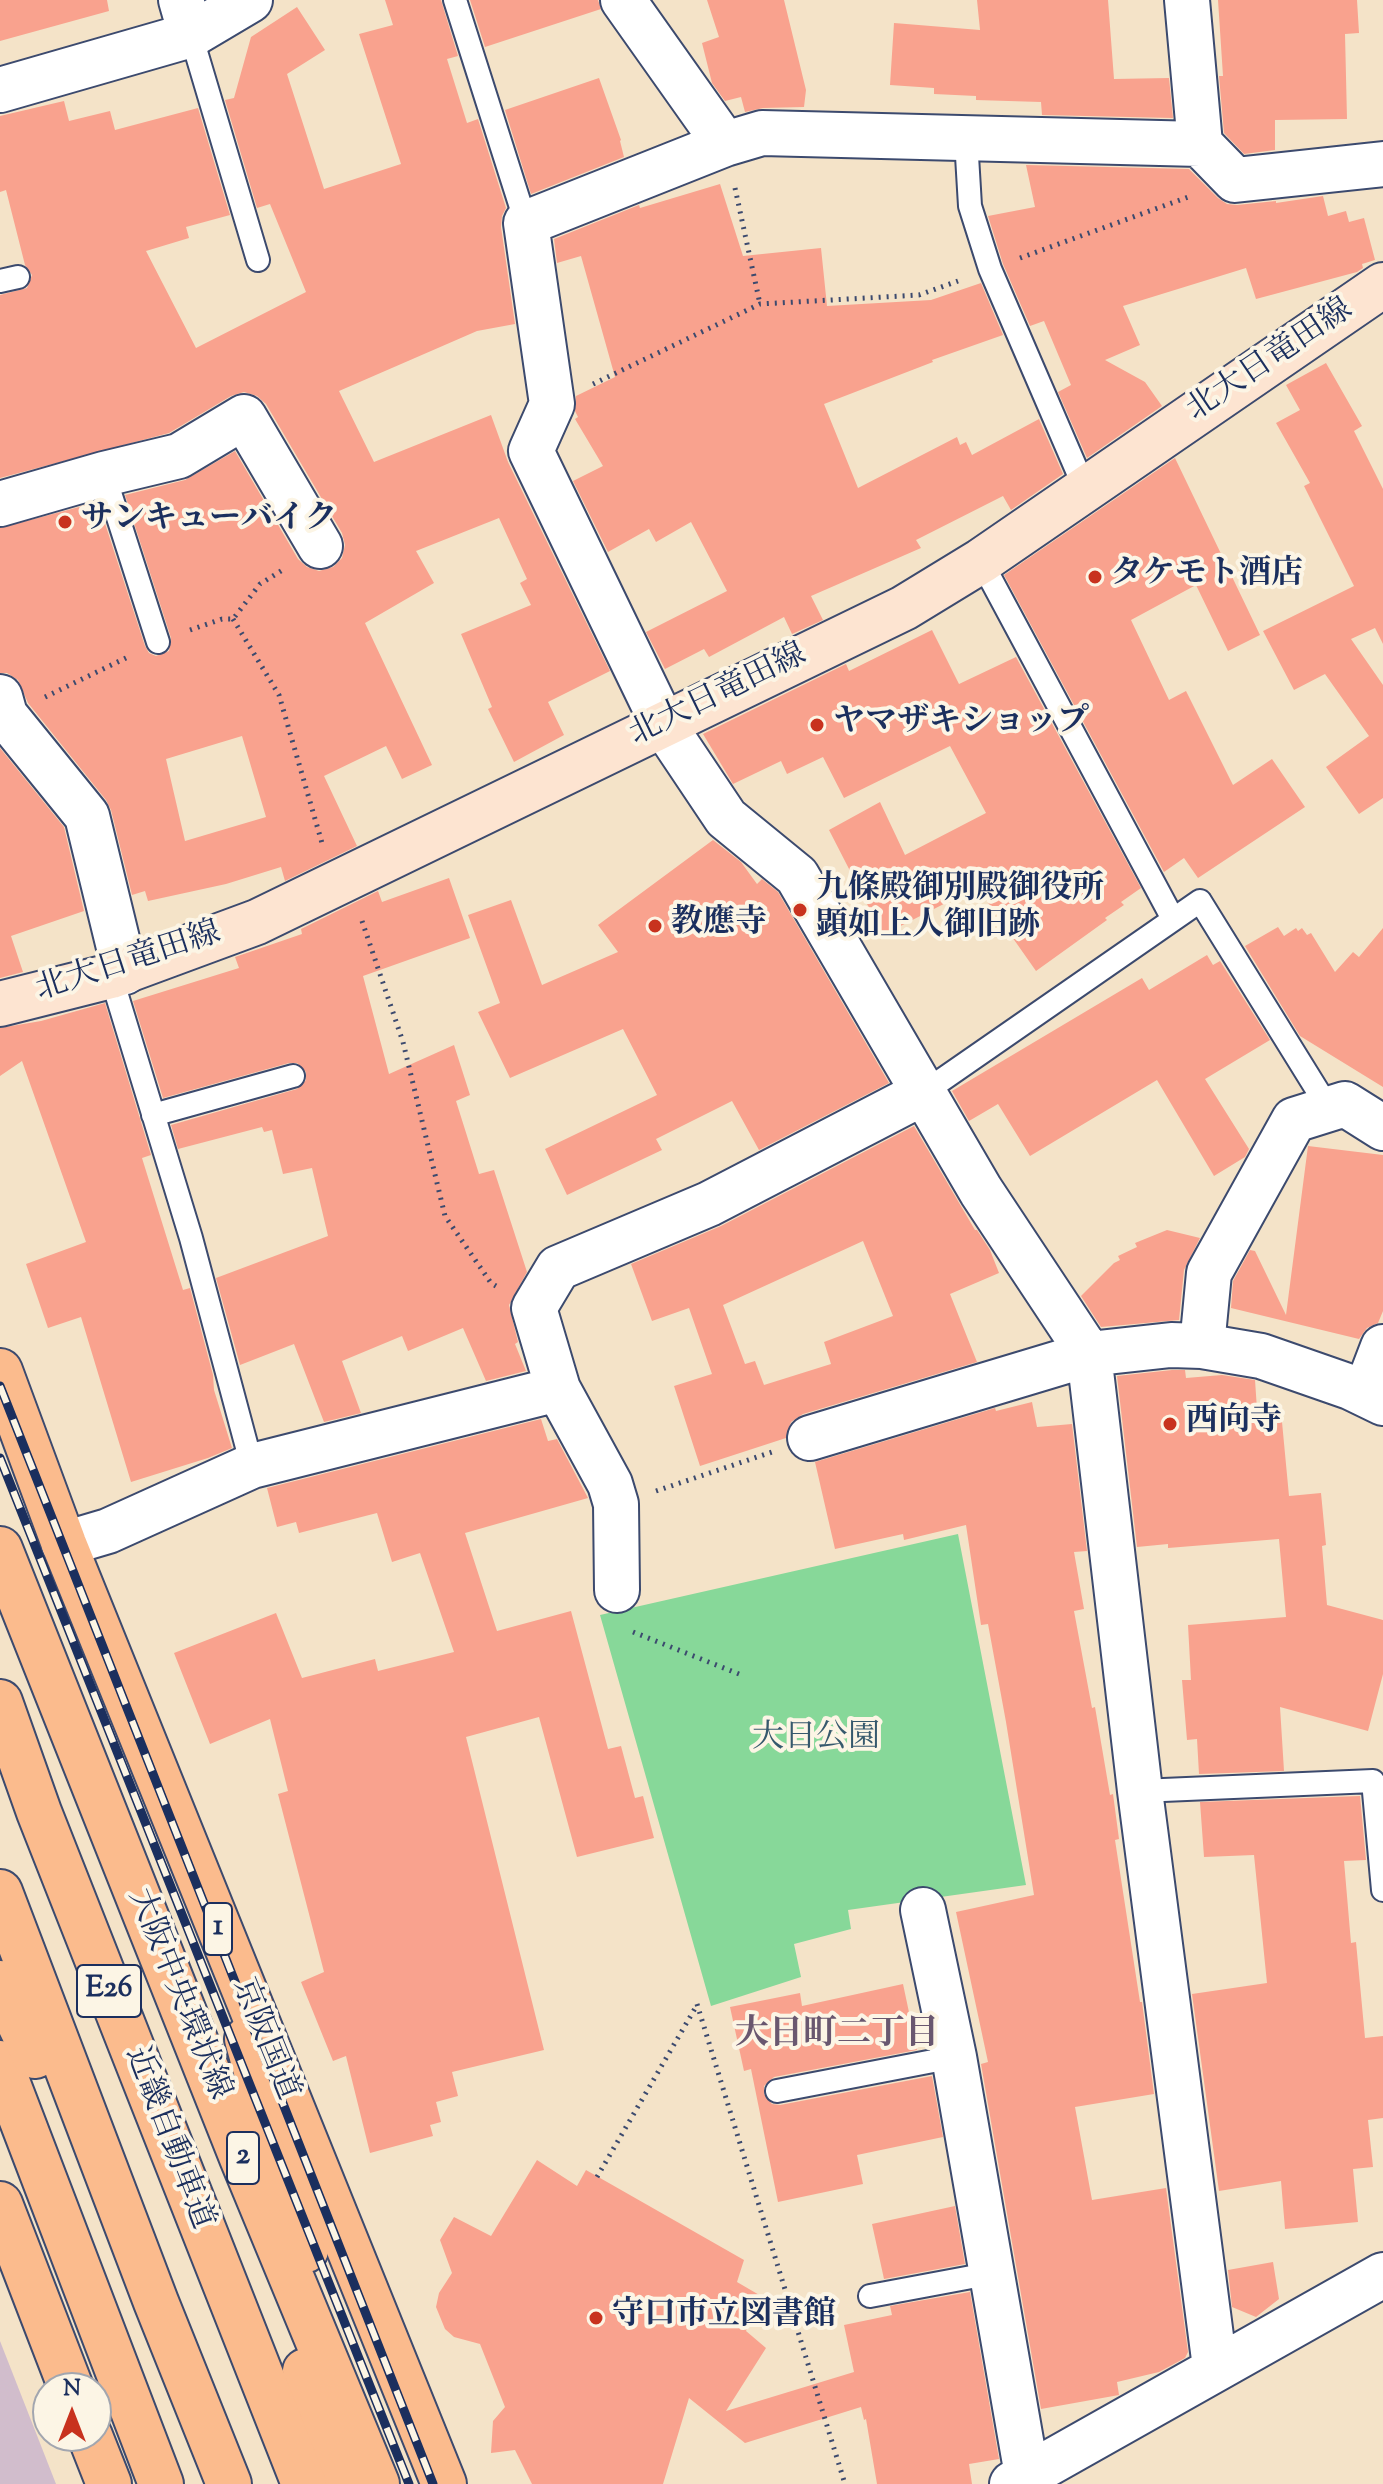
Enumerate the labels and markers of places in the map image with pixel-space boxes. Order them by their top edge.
place label: サンキューバイク [81,503,337,541]
marker: サンキューバイク [56,513,74,531]
place label: タケモト酒店 [1111,558,1303,596]
marker: タケモト酒店 [1086,568,1104,586]
place label: ヤマザキショップ [833,706,1089,744]
marker: ヤマザキショップ [808,716,826,734]
place label: 九條殿御別殿御役所 顕如上人御旧跡 [816,873,1104,948]
marker: 九條殿御別殿御役所 顕如上人御旧跡 [791,901,809,919]
place label: 教應寺 [671,907,767,945]
marker: 教應寺 [646,917,664,935]
place label: 西向寺 [1186,1405,1282,1443]
marker: 西向寺 [1161,1415,1179,1433]
place label: 守口市立図書館 [612,2299,836,2337]
marker: 守口市立図書館 [587,2309,605,2327]

